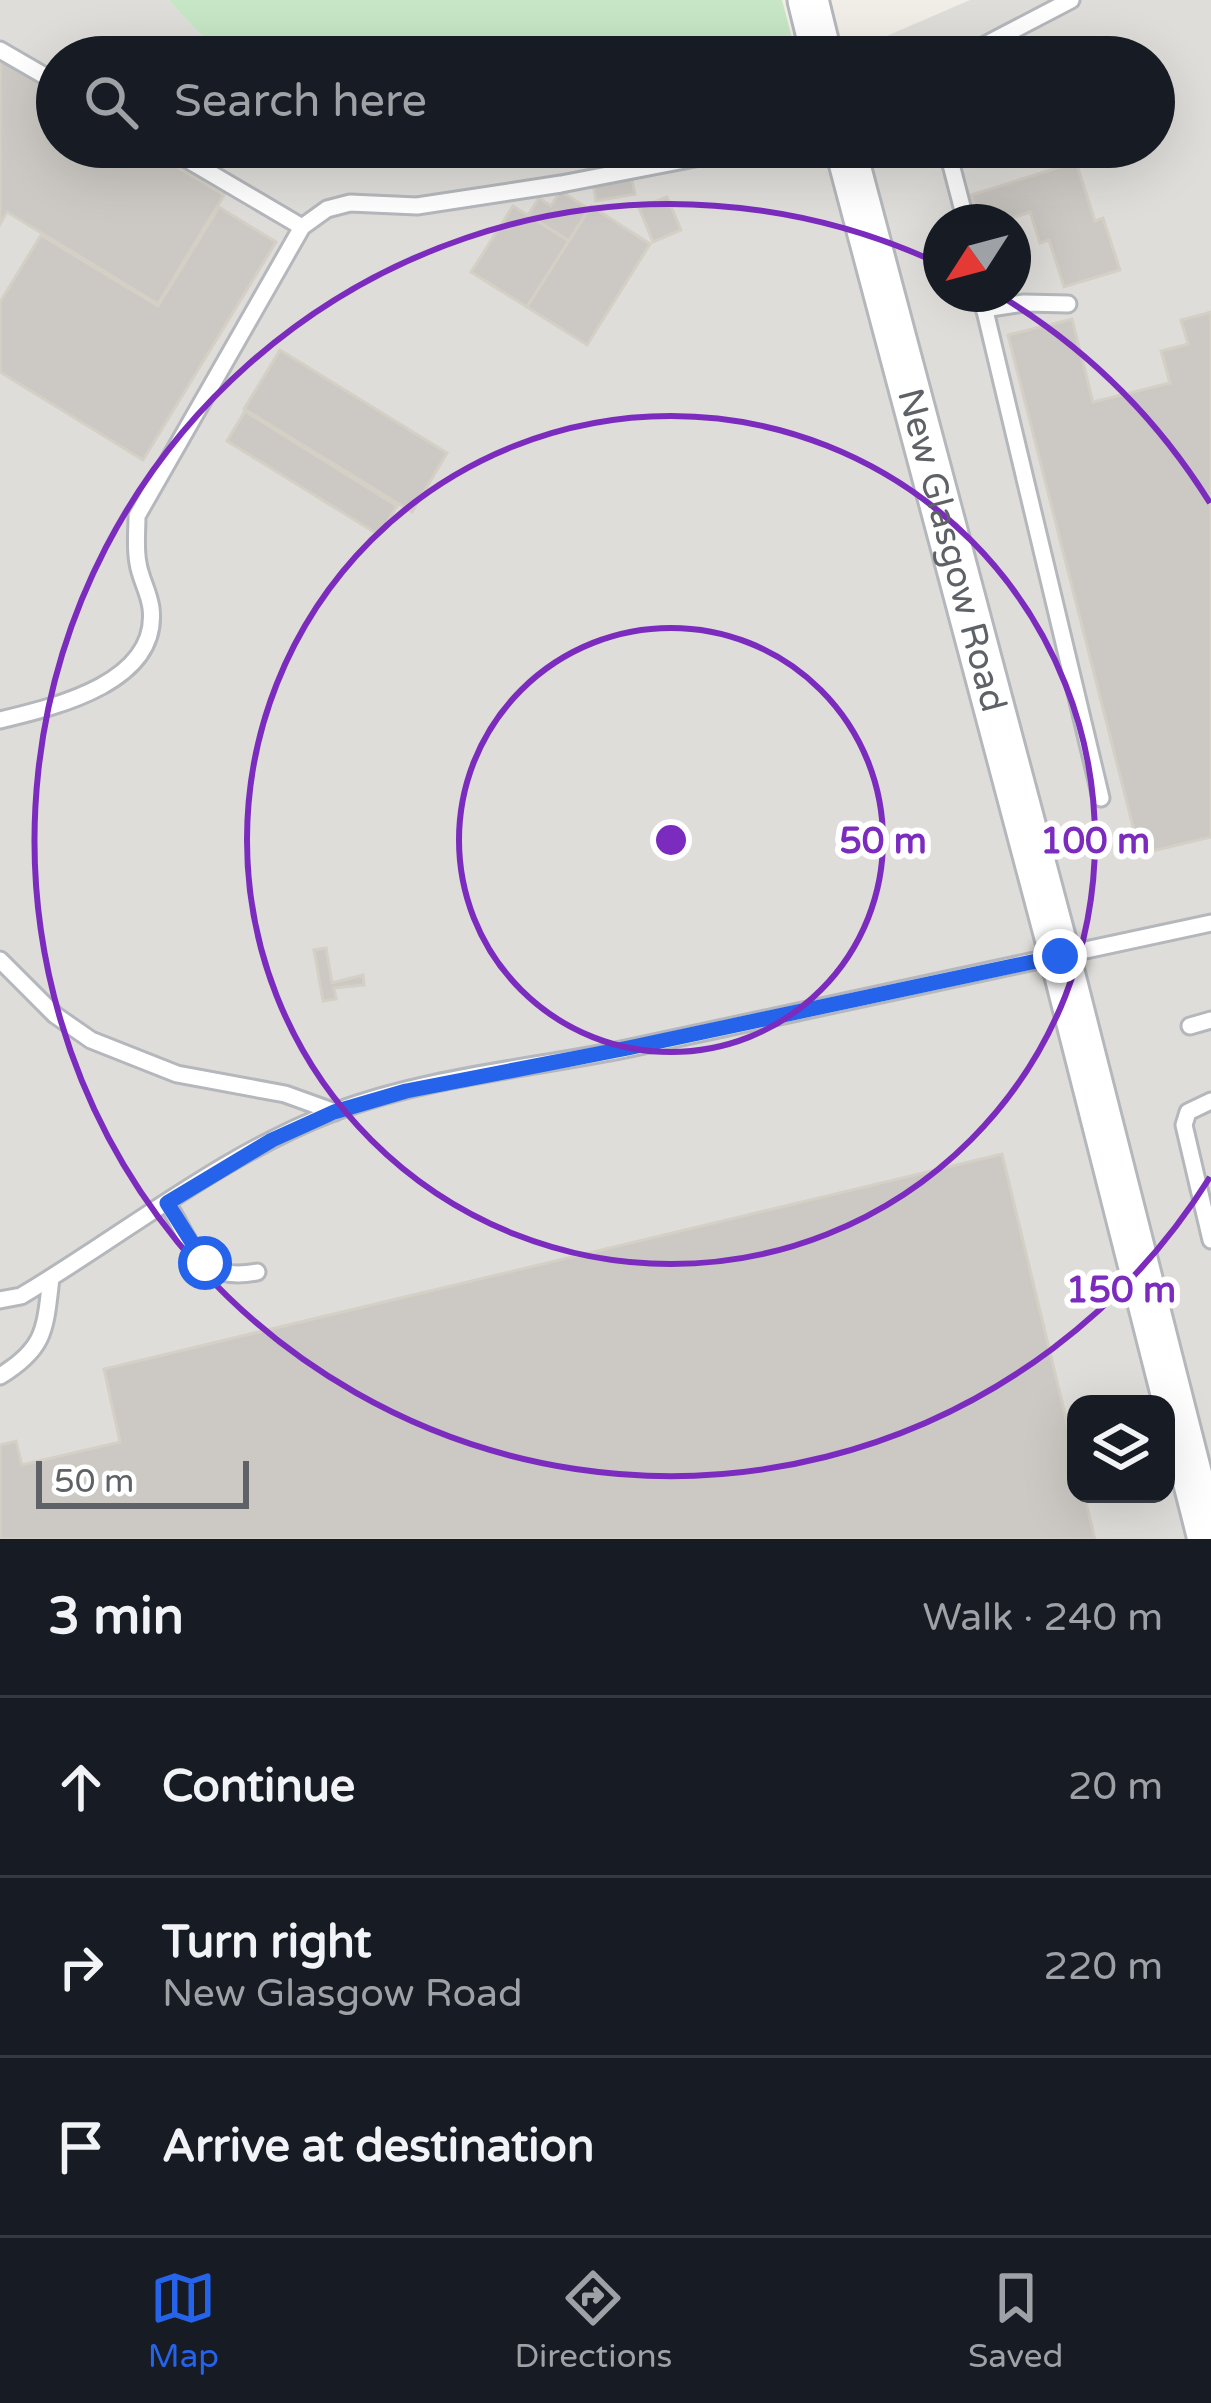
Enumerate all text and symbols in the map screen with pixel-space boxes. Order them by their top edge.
search box [36,36,1175,168]
icon: search [78,69,144,135]
text: Search here [174,75,427,129]
north arrow [923,204,1031,312]
street label: New Glasgow Road [889,384,1016,716]
centre of rings [650,819,692,861]
text: 50 m [839,820,927,863]
text: 100 m [1040,820,1150,863]
route end [1033,929,1087,983]
route start [178,1236,232,1290]
text: 150 m [1066,1269,1176,1312]
map controls [1067,1395,1175,1503]
button: layers [1067,1395,1175,1503]
scale bar [36,1455,249,1508]
text: 50 m [54,1462,134,1501]
text: 3 min [48,1586,184,1648]
text: Walk · 240 m [922,1594,1163,1641]
icon: ahead [48,1754,114,1820]
text: Continue [162,1760,355,1814]
text: 20 m [1068,1763,1163,1810]
text: Turn right [162,1916,371,1970]
icon: right [48,1934,114,2000]
text: 220 m [1044,1943,1163,1990]
text: New Glasgow Road [162,1970,523,2017]
icon: arrive [48,2114,114,2180]
text: Arrive at destination [162,2120,594,2174]
tab: Map [148,2265,219,2376]
tab: Directions [515,2265,672,2376]
tab: Saved [968,2265,1063,2376]

